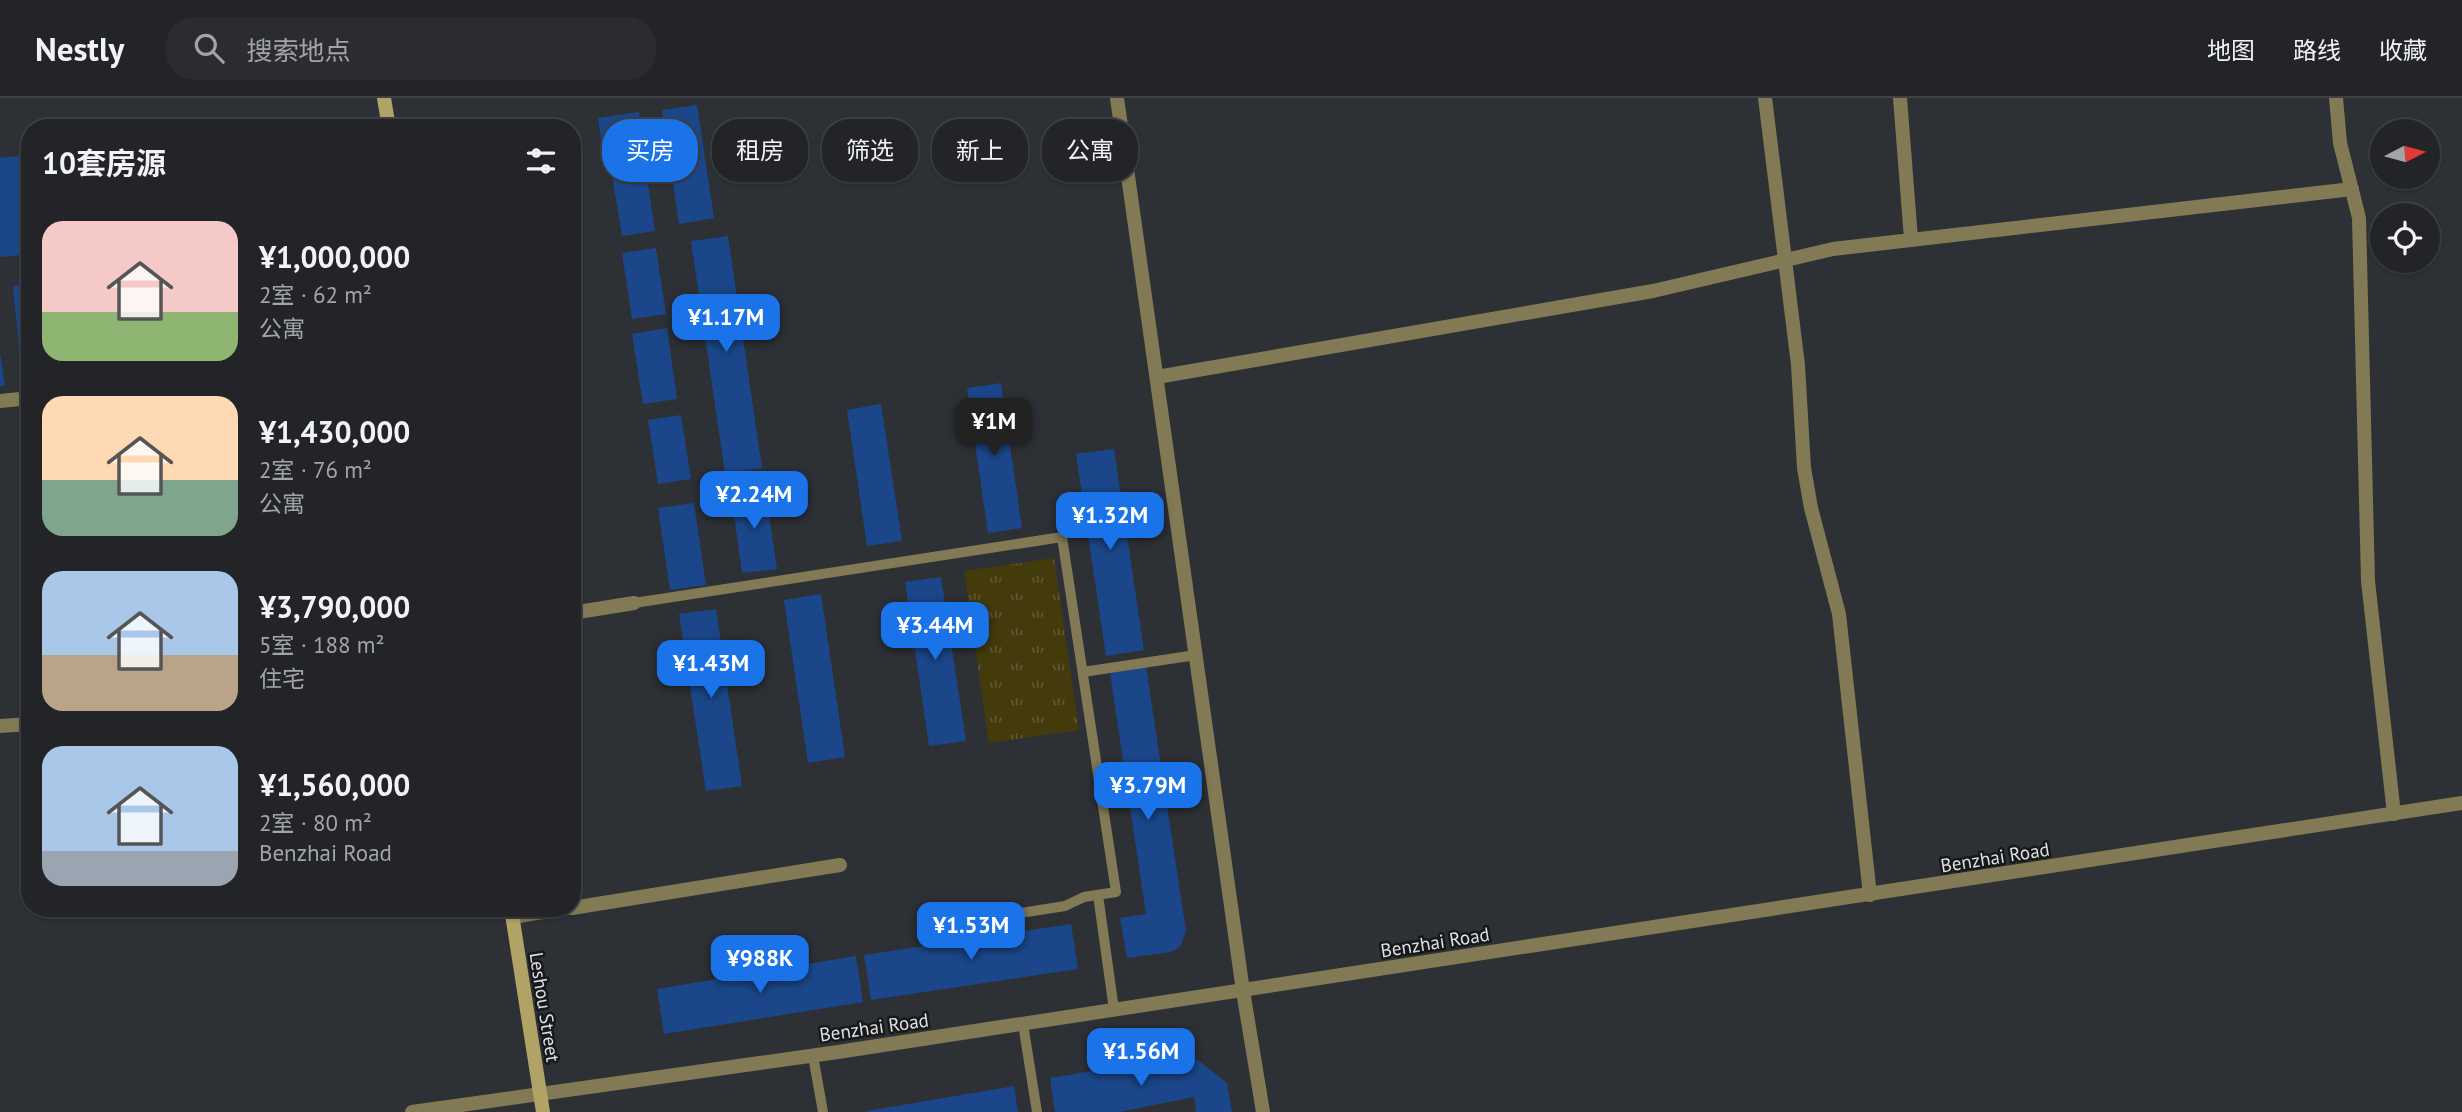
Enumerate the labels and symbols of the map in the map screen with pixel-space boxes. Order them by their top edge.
north arrow [2370,119,2440,189]
pin: ¥1.17M [669,294,783,354]
pin: ¥1M [960,398,1028,458]
pin: ¥2.24M [697,472,811,531]
pin: ¥1.32M [1053,492,1167,552]
pin: ¥3.44M [878,602,992,662]
pin: ¥1.43M [654,640,768,700]
pin: ¥3.79M [1091,762,1205,822]
street label: Benzhai Road [1939,837,2051,877]
pin: ¥1.53M [914,902,1028,962]
street label: Benzhai Road [1379,922,1491,962]
pin: ¥988K [711,936,809,995]
street label: Leshou Street [524,950,566,1064]
street label: Benzhai Road [818,1007,930,1047]
pin: ¥1.56M [1084,1028,1198,1088]

